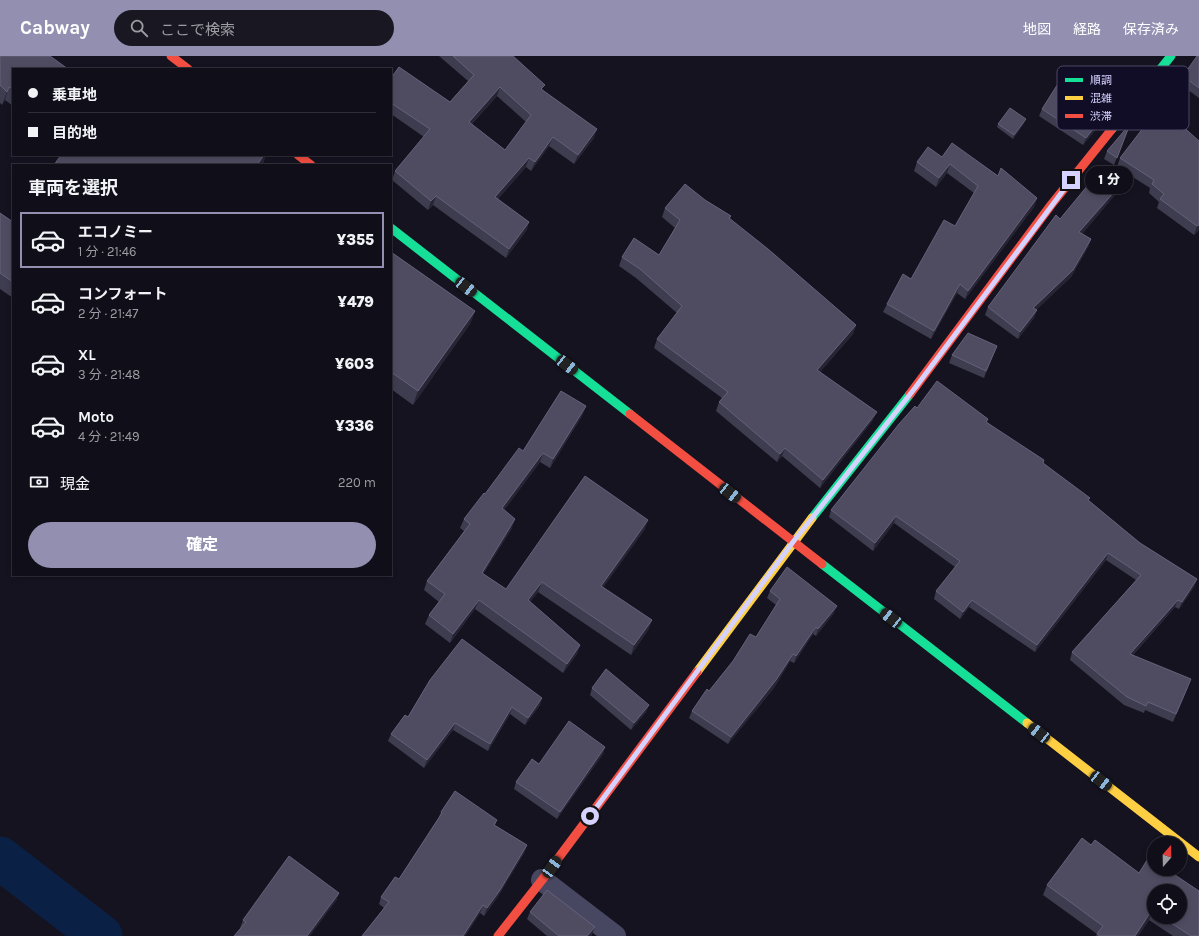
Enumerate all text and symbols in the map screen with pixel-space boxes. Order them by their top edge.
search box [114,10,394,46]
text: Cabway [20,17,90,39]
icon: search [128,17,150,39]
text: ここで検索 [160,21,235,39]
text: 地図 [1023,21,1051,38]
text: 経路 [1073,21,1101,38]
text: 保存済み [1123,21,1179,38]
legend [1057,66,1189,130]
text: 順調 [1090,74,1112,87]
text: 乗車地 [52,86,97,104]
text: 混雑 [1090,92,1112,105]
text: 渋滞 [1090,110,1112,123]
text: 目的地 [52,124,97,142]
callout: 1 分 [1085,166,1133,194]
route end [1062,171,1080,189]
text: 1 分 [1098,172,1120,187]
text: 車両を選択 [28,177,118,199]
icon: car [30,222,66,258]
text: エコノミー [78,223,153,241]
text: ¥355 [337,231,374,249]
text: 1 分 · 21:46 [78,244,136,259]
car [453,275,479,299]
icon: car [30,284,66,320]
text: コンフォート [78,285,168,303]
text: ¥479 [338,293,374,311]
text: 2 分 · 21:47 [78,306,138,321]
icon: car [30,346,66,382]
text: XL [78,346,96,364]
car [554,353,580,377]
text: ¥603 [335,355,374,373]
text: 3 分 · 21:48 [78,367,140,382]
icon: car [30,408,66,444]
text: Moto [78,408,114,426]
text: ¥336 [335,417,374,435]
text: 4 分 · 21:49 [78,429,139,444]
icon: cash [28,471,50,493]
text: 現金 [60,475,90,493]
text: 220 m [338,475,376,490]
car [717,481,743,505]
button: 確定 [28,522,376,568]
car [878,606,904,630]
car [1026,721,1052,745]
car [1088,769,1114,793]
route start [581,807,599,825]
north arrow [1147,836,1187,876]
map controls [1147,836,1187,924]
car [540,854,564,880]
button: locate [1147,884,1187,924]

